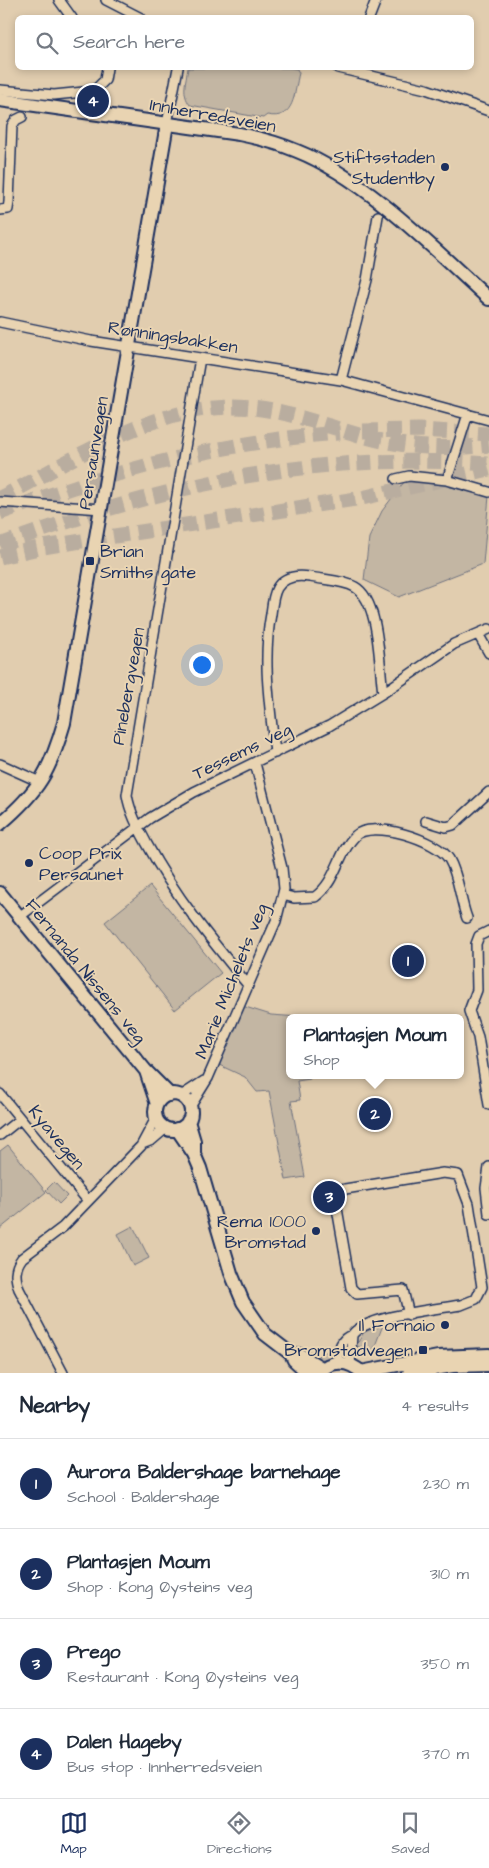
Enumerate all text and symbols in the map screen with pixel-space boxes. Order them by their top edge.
search box [15,15,474,70]
icon: search [33,29,61,57]
text: Search here [73,29,185,56]
pin: 4 [77,82,109,120]
street label: Innherredsveien [148,92,278,139]
place label: Stiftsstaden Studentby [333,145,435,192]
marker: Stiftsstaden Studentby [439,161,451,173]
street label: Rønningsbakken [106,315,240,361]
street label: Persaunvegen [72,395,116,512]
place label: Brian Smiths gate [100,539,196,586]
marker: Brian Smiths gate [84,555,96,567]
street label: Pinebergvegen [106,625,152,747]
your location [189,652,215,678]
street label: Tessems veg [188,717,296,787]
place label: Coop Prix Persaunet [39,841,124,887]
marker: Coop Prix Persaunet [23,857,35,869]
street label: Fernanda Nissens veg [18,893,152,1050]
street label: Marie Michelets veg [189,900,275,1063]
pin: 1 [392,942,424,980]
popup [286,1014,464,1079]
text: Plantasjen Moum [304,1022,446,1049]
text: Shop [304,1049,340,1071]
pin: 2 [359,1095,391,1133]
street label: Kyavegen [22,1100,91,1176]
pin: 3 [313,1178,345,1216]
place label: Rema 1000 Bromstad [217,1209,306,1255]
marker: Rema 1000 Bromstad [310,1225,322,1237]
place label: Il Fornaio [359,1313,435,1338]
marker: Il Fornaio [439,1319,451,1331]
place label: Bromstadvegen [284,1338,413,1364]
marker: Bromstadvegen [417,1344,429,1356]
text: Nearby [20,1391,90,1420]
text: 4 results [401,1395,469,1417]
text: Aurora Baldershage barnehage [67,1459,340,1486]
text: 1 [35,1473,37,1495]
text: 230 m [423,1473,469,1495]
text: School · Baldershage [67,1486,220,1508]
text: Plantasjen Moum [67,1549,210,1576]
text: 2 [31,1563,41,1585]
text: 310 m [430,1563,469,1585]
text: Shop · Kong Øysteins veg [67,1576,252,1598]
text: Prego [67,1639,120,1666]
text: 3 [32,1653,40,1675]
text: 350 m [421,1653,469,1675]
text: Restaurant · Kong Øysteins veg [67,1666,298,1688]
text: Dalen Hageby [67,1729,182,1756]
text: 4 [31,1743,41,1765]
text: 370 m [422,1743,469,1765]
text: Bus stop · Innherredsveien [67,1756,262,1778]
tab: Map [60,1809,88,1859]
tab: Directions [207,1809,272,1859]
tab: Saved [391,1809,429,1859]

